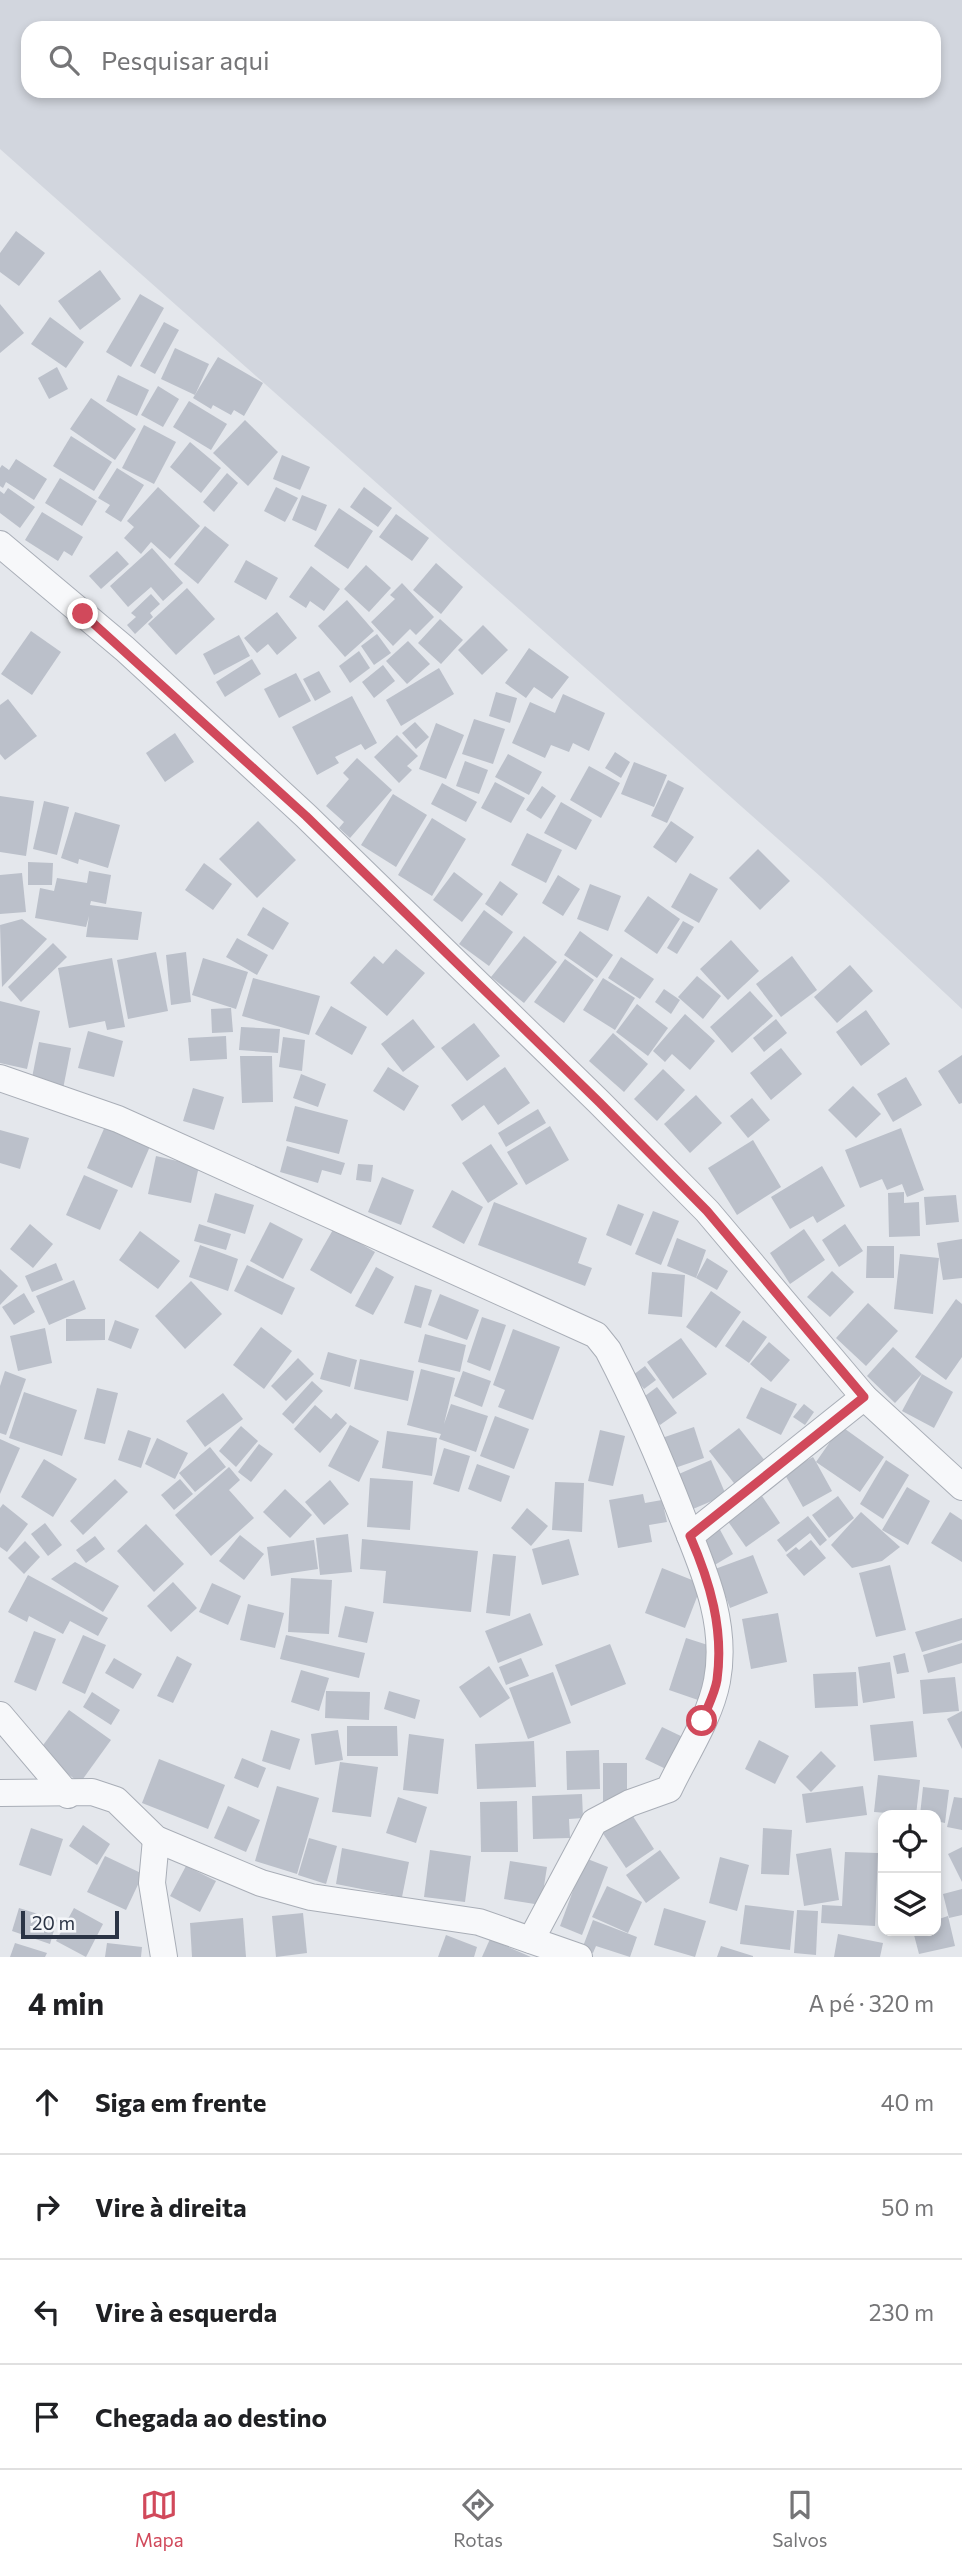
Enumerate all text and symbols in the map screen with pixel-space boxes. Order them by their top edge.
search box [21,21,941,98]
icon: search [45,41,83,79]
text: Pesquisar aqui [101,44,270,75]
route end [67,598,98,629]
route start [686,1705,717,1736]
map controls [878,1810,941,1936]
button: locate [878,1810,941,1873]
button: layers [878,1873,941,1936]
scale bar [21,1908,119,1940]
text: 20 m [32,1911,75,1934]
text: 4 min [28,1984,104,2021]
text: A pé · 320 m [809,1989,934,2017]
icon: ahead [28,2083,66,2121]
text: Siga em frente [95,2086,266,2117]
text: 40 m [881,2088,934,2116]
icon: right [28,2188,66,2226]
text: Vire à direita [95,2191,247,2222]
text: 50 m [881,2193,934,2221]
icon: left [28,2293,66,2331]
text: Vire à esquerda [95,2296,277,2327]
text: 230 m [869,2298,934,2326]
icon: arrive [28,2398,66,2436]
text: Chegada ao destino [95,2401,327,2432]
tab: Mapa [135,2486,184,2551]
tab: Rotas [453,2486,503,2551]
tab: Salvos [772,2486,827,2551]

